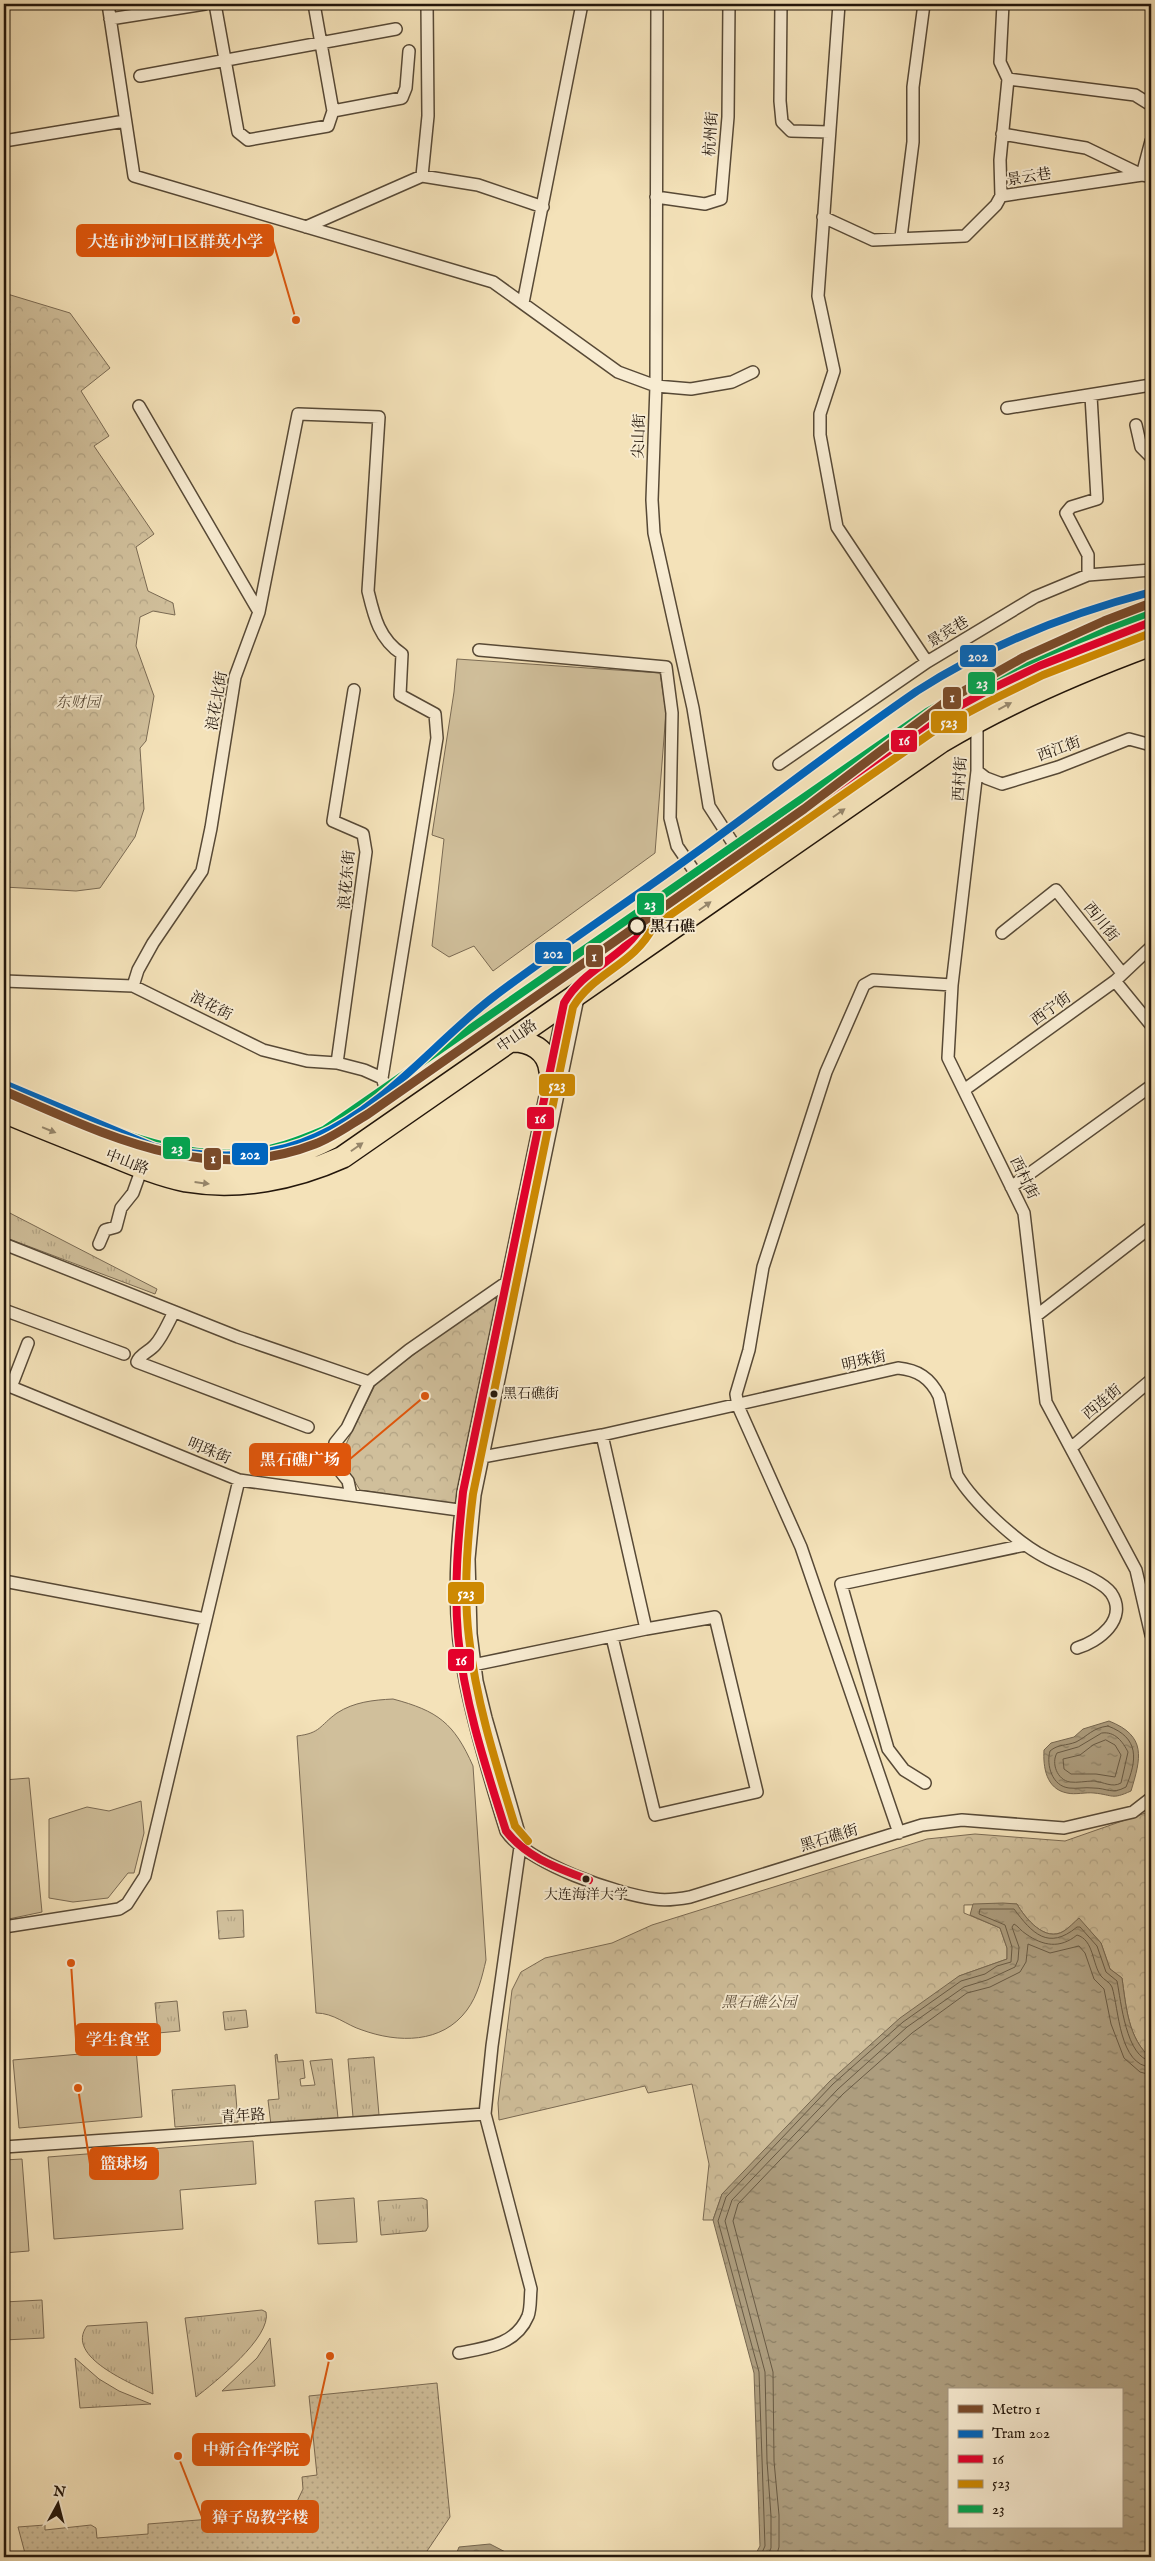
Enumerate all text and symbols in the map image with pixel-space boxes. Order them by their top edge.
street label: 杭州街 [700,111,722,157]
street label: 景云巷 [1005,164,1053,190]
callout: 大连市沙河口区群英小学 [77,225,273,256]
text: 大连市沙河口区群英小学 [87,232,263,253]
street label: 尖山街 [629,413,649,459]
street label: 景宾巷 [924,612,972,652]
line badge: 202 [959,644,997,668]
text: 202 [968,648,988,666]
street label: 浪花北街 [202,670,232,732]
line badge: 23 [967,671,996,695]
text: 23 [976,675,988,693]
line badge: 1 [942,686,962,710]
text: 1 [949,689,955,707]
park label: 东财园 [55,693,102,712]
one-way arrow [998,702,1012,710]
line badge: 523 [930,710,968,734]
text: 523 [941,714,957,732]
line badge: 16 [890,729,918,753]
text: 16 [898,732,911,750]
street label: 西江街 [1035,732,1083,766]
street label: 西村街 [949,756,971,802]
one-way arrow [832,808,846,818]
street label: 浪花东街 [335,849,359,911]
line badge: 23 [636,892,665,916]
text: 23 [644,896,656,914]
street label: 西川街 [1079,899,1123,945]
one-way arrow [699,901,712,911]
marker: 黑石礁 [628,917,646,935]
place label: 黑石礁 [650,917,695,936]
line badge: 202 [534,941,572,965]
line badge: 1 [585,944,604,968]
text: 202 [543,945,563,963]
text: 1 [591,948,597,966]
street label: 浪花街 [187,987,235,1025]
street label: 西宁街 [1027,988,1075,1030]
street label: 中山路 [493,1015,541,1057]
line badge: 523 [538,1073,576,1097]
text: 523 [549,1077,565,1095]
line badge: 16 [526,1106,555,1130]
text: 16 [534,1110,547,1128]
one-way arrow [42,1127,56,1135]
line badge: 23 [162,1136,191,1160]
text: 23 [171,1140,183,1158]
line badge: 202 [231,1142,269,1166]
one-way arrow [351,1142,364,1152]
street label: 中山路 [103,1145,151,1179]
text: 202 [240,1146,260,1164]
line badge: 1 [203,1147,222,1171]
text: 1 [210,1150,216,1168]
street label: 西村街 [1006,1154,1042,1202]
one-way arrow [195,1179,211,1187]
street label: 明珠街 [840,1347,888,1375]
street label: 西连街 [1079,1380,1125,1424]
place label: 黑石礁街 [503,1385,559,1403]
marker: 黑石礁街 [489,1389,499,1399]
street label: 明珠街 [185,1434,233,1468]
callout: 黑石礁广场 [250,1444,350,1475]
text: 黑石礁广场 [260,1451,340,1471]
line badge: 523 [447,1581,485,1605]
text: 523 [458,1585,474,1603]
line badge: 16 [447,1648,475,1672]
text: 16 [455,1652,468,1670]
street label: 黑石礁街 [798,1820,860,1856]
marker: 大连海洋大学 [581,1874,591,1884]
place label: 大连海洋大学 [544,1886,628,1904]
park label: 黑石礁公园 [721,1993,798,2012]
callout: 学生食堂 [76,2024,160,2055]
text: 学生食堂 [86,2031,150,2051]
street label: 青年路 [220,2105,266,2127]
callout: 篮球场 [90,2148,158,2179]
text: 篮球场 [100,2155,148,2175]
legend [948,2388,1122,2528]
text: Metro 1 [992,2400,1040,2419]
text: Tram 202 [992,2424,1050,2443]
callout: 中新合作学院 [193,2434,309,2465]
text: 中新合作学院 [203,2441,299,2461]
text: 16 [992,2450,1005,2469]
text: 523 [992,2474,1010,2493]
north arrow [32,2478,82,2528]
text: N [51,2482,67,2502]
text: 23 [992,2500,1005,2519]
callout: 獐子岛教学楼 [202,2501,318,2532]
text: 獐子岛教学楼 [211,2508,308,2529]

